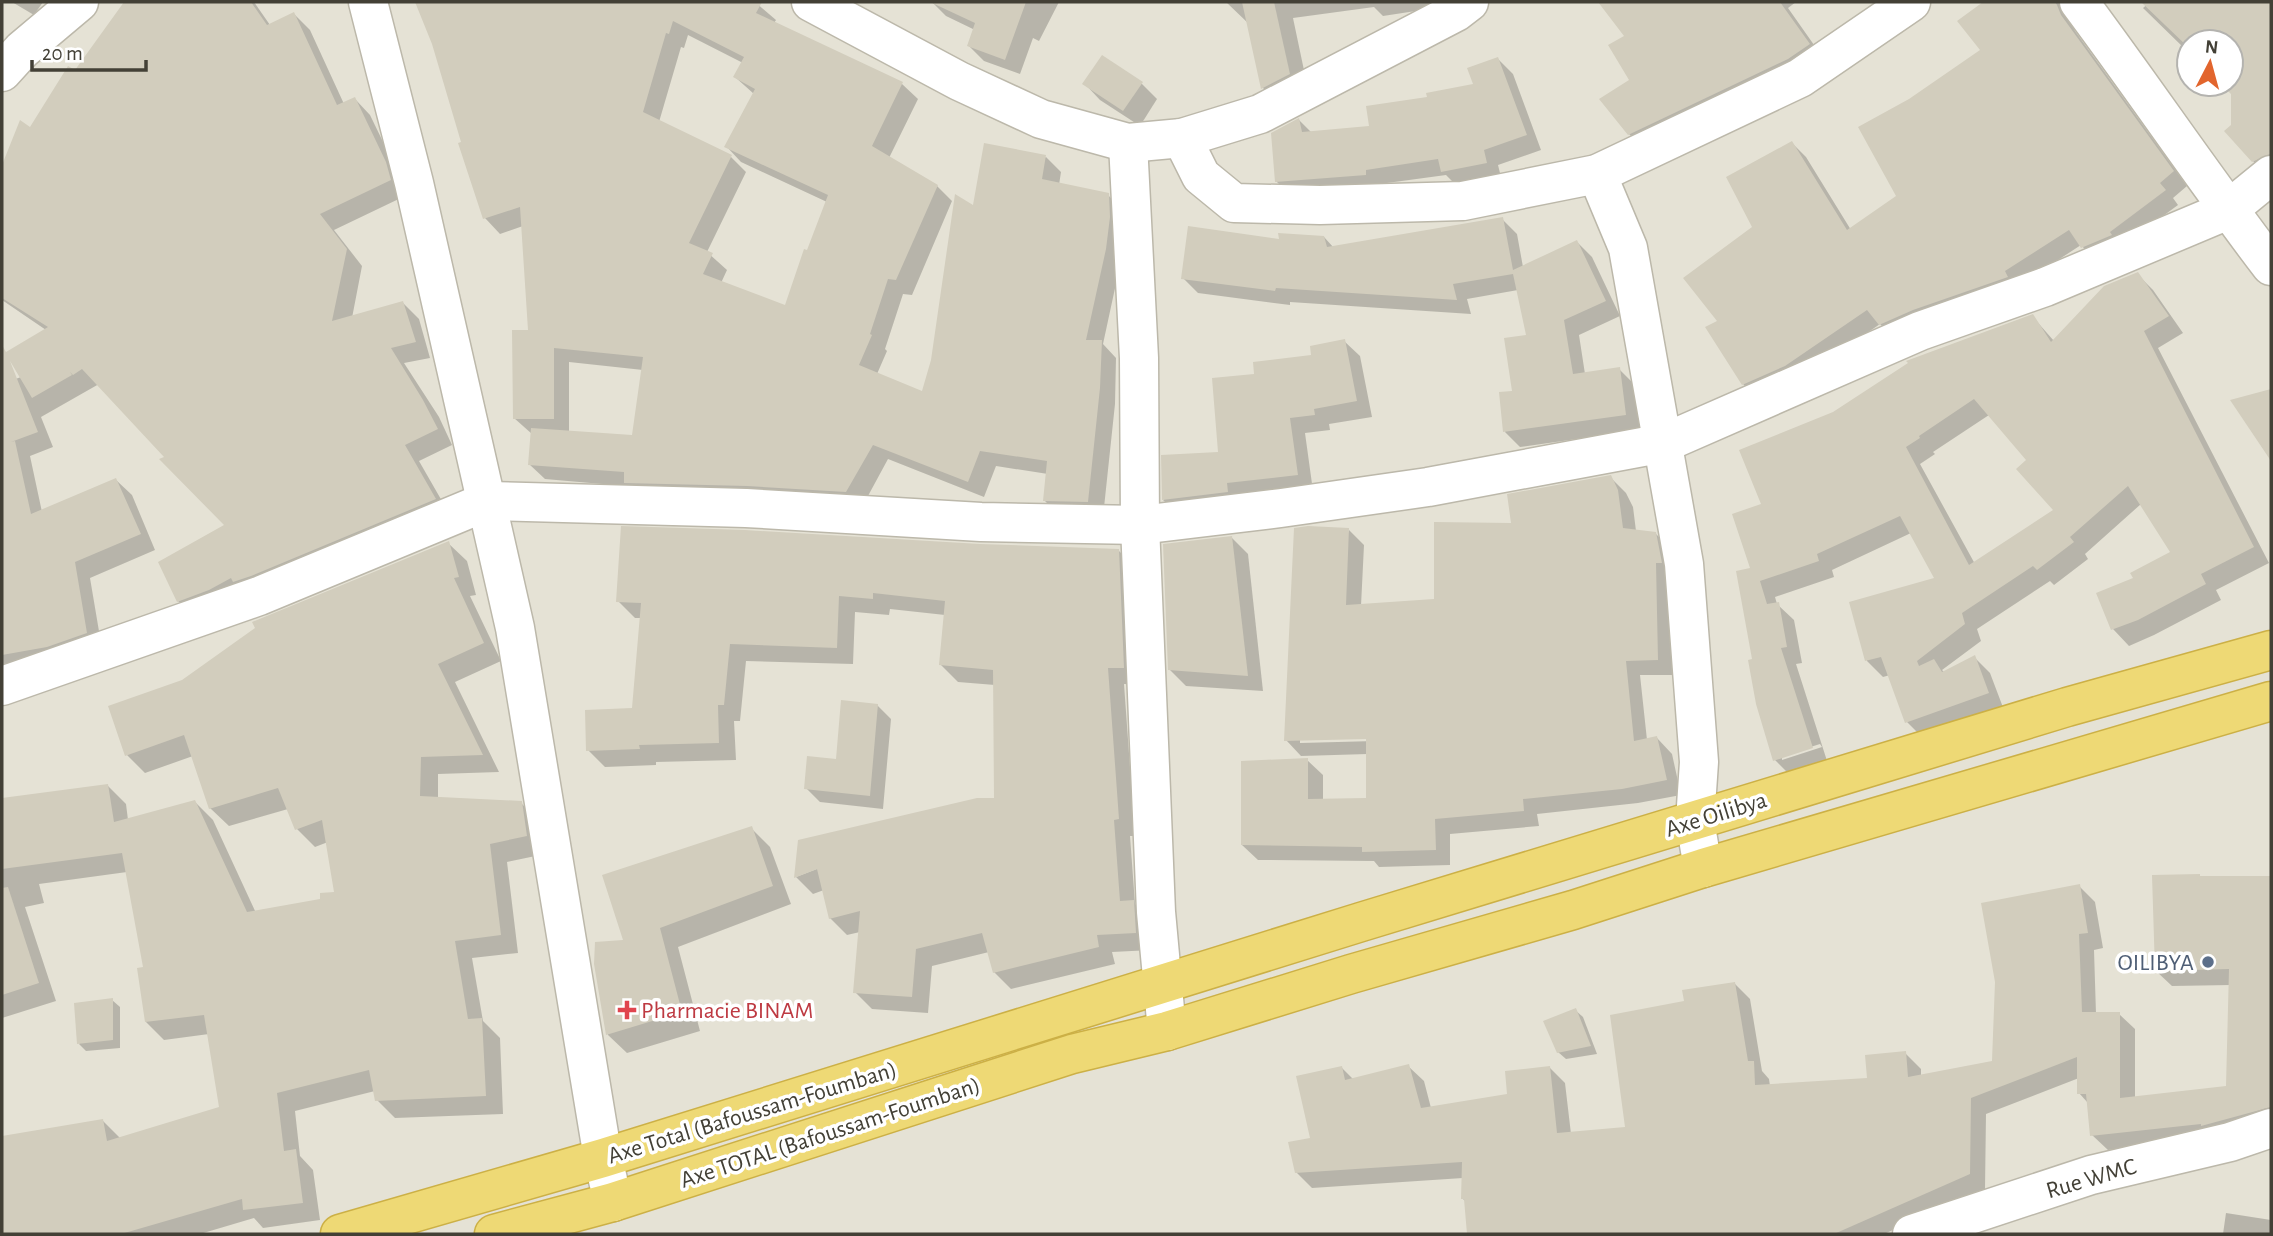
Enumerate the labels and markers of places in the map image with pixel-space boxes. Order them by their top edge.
place label: OILIBYA [2118,951,2194,975]
marker: OILIBYA [2200,954,2216,970]
place label: Pharmacie BINAM [641,999,813,1023]
marker: Pharmacie BINAM [619,1002,635,1018]

